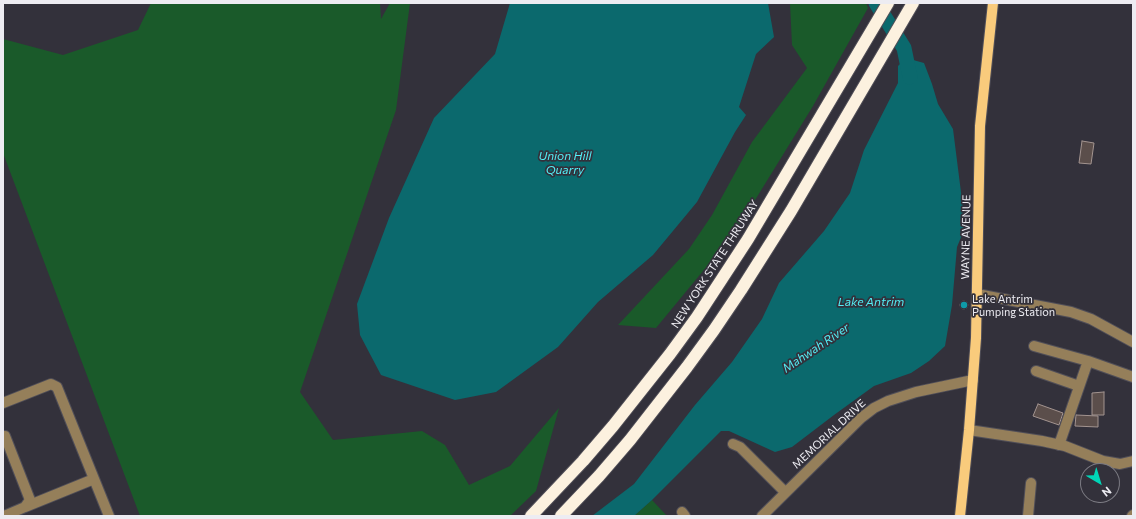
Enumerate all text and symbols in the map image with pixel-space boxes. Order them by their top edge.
water label: Union Hill Quarry [538,149,592,177]
street label: WAYNE AVENUE [959,194,973,280]
street label: NEW YORK STATE THRUWAY [669,197,761,331]
place label: Lake Antrim Pumping Station [972,292,1055,318]
water label: Lake Antrim [838,295,904,309]
marker: Lake Antrim Pumping Station [959,300,969,310]
water label: Mahwah River [780,320,852,376]
street label: MEMORIAL DRIVE [790,397,868,471]
north arrow [1080,463,1120,503]
text: N [1100,484,1114,500]

